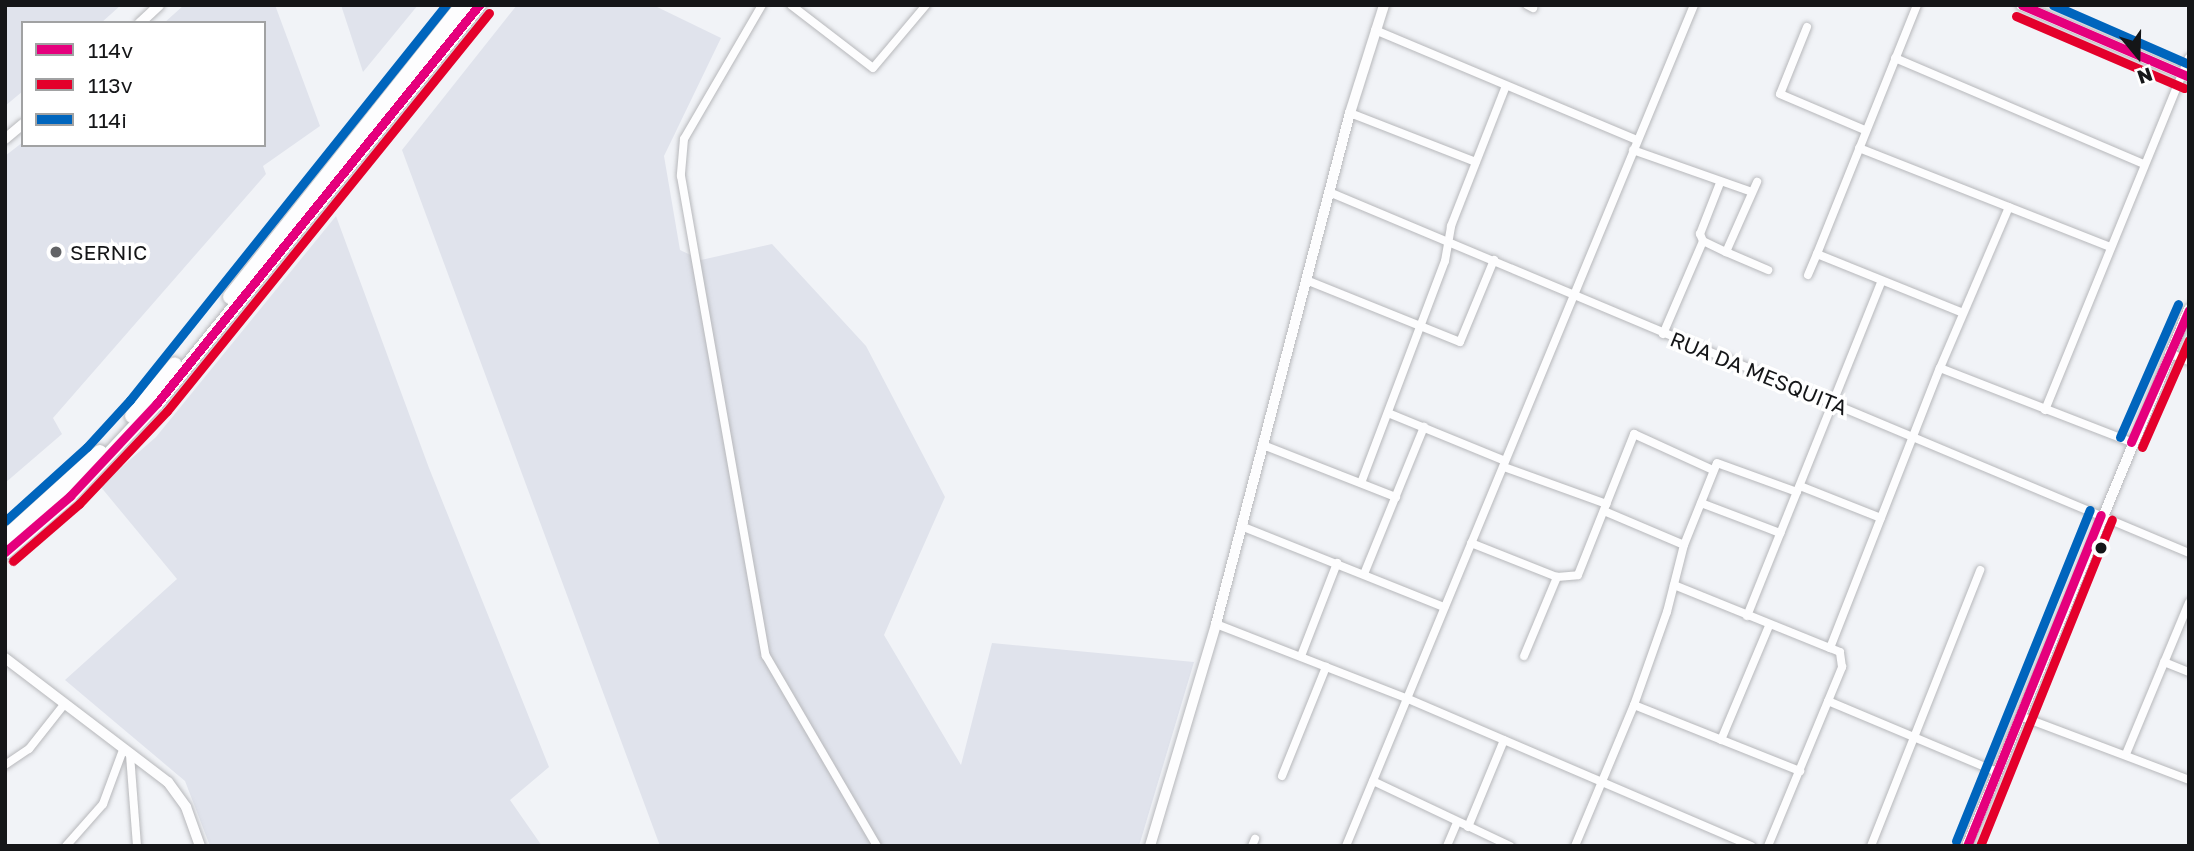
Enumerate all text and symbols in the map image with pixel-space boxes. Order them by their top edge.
legend [21,21,266,147]
north arrow [2103,21,2173,91]
text: 114v [88,37,133,63]
text: N [2134,63,2156,90]
text: 113v [88,72,132,98]
text: 114i [88,107,127,133]
place label: SERNIC [70,239,147,265]
marker: SERNIC [48,244,64,260]
street label: RUA DA MESQUITA [1667,326,1851,420]
unlabelled marker [2094,541,2108,555]

